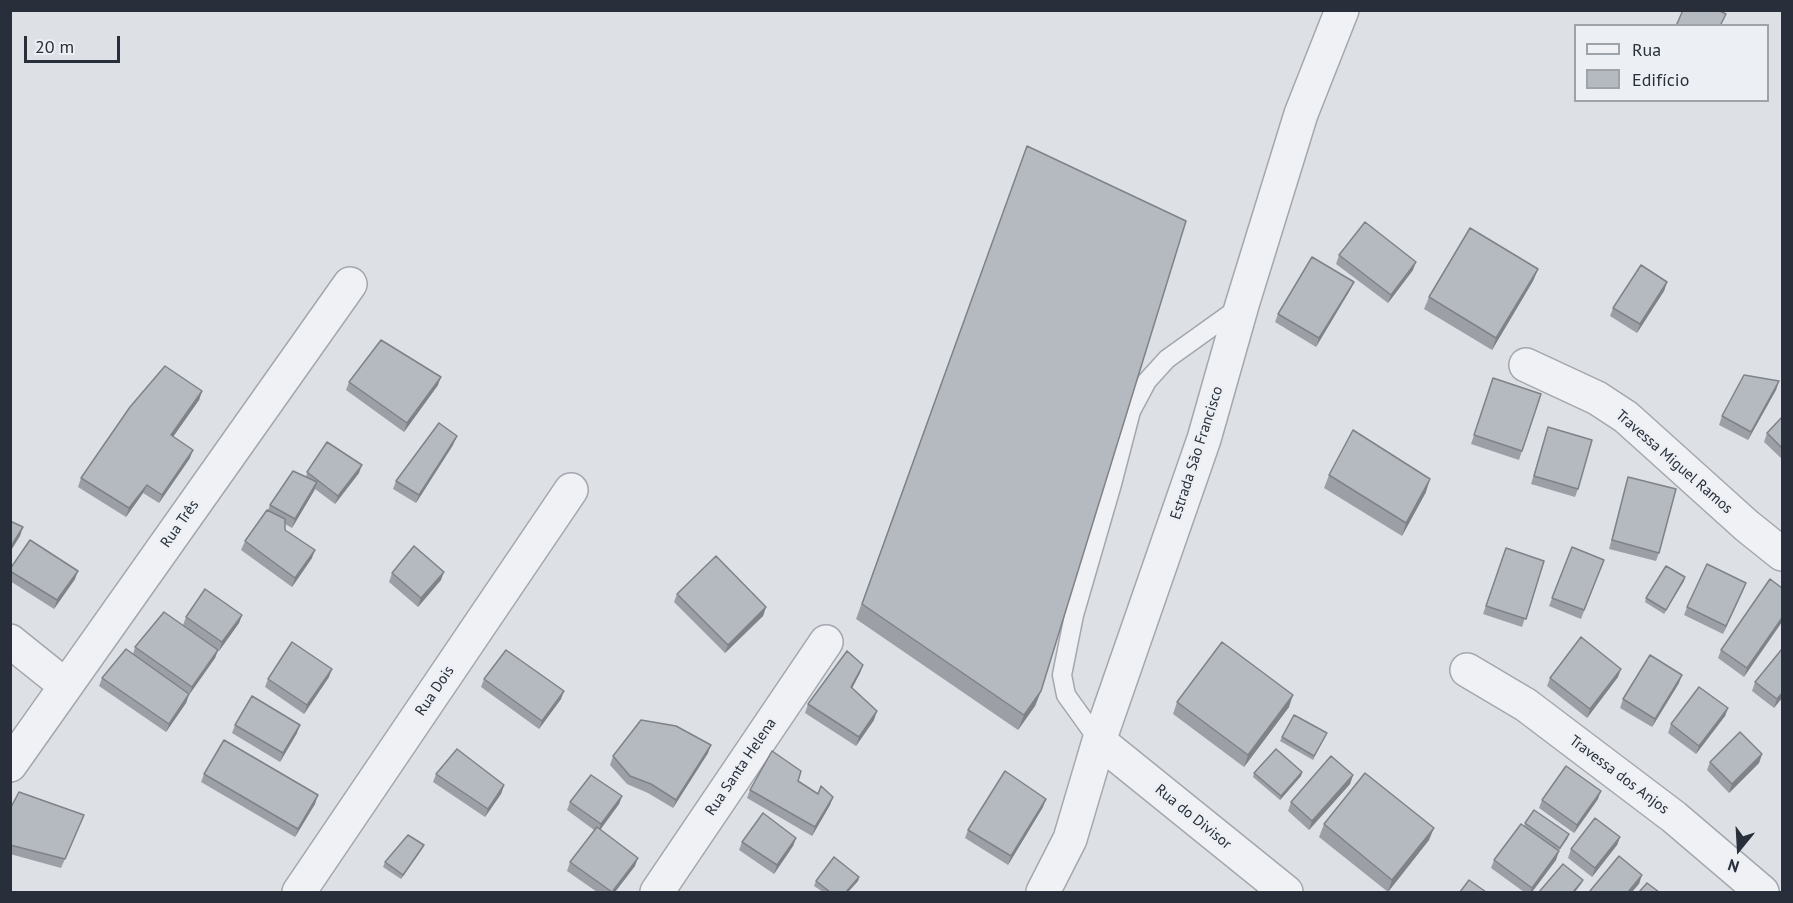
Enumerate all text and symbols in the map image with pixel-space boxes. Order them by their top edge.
scale bar [27,24,123,62]
legend [1574,24,1769,102]
text: 20 m [35,35,74,58]
text: Rua [1632,38,1661,61]
text: Edifício [1632,68,1689,91]
street label: Estrada São Francisco [1167,384,1227,522]
street label: Travessa Miguel Ramos [1612,406,1736,518]
street label: Rua Três [157,497,203,551]
street label: Rua Dois [412,663,458,719]
street label: Rua Santa Helena [702,715,780,819]
street label: Travessa dos Anjos [1566,732,1672,818]
street label: Rua do Divisor [1151,781,1235,853]
north arrow [1709,819,1769,879]
text: N [1725,855,1742,877]

